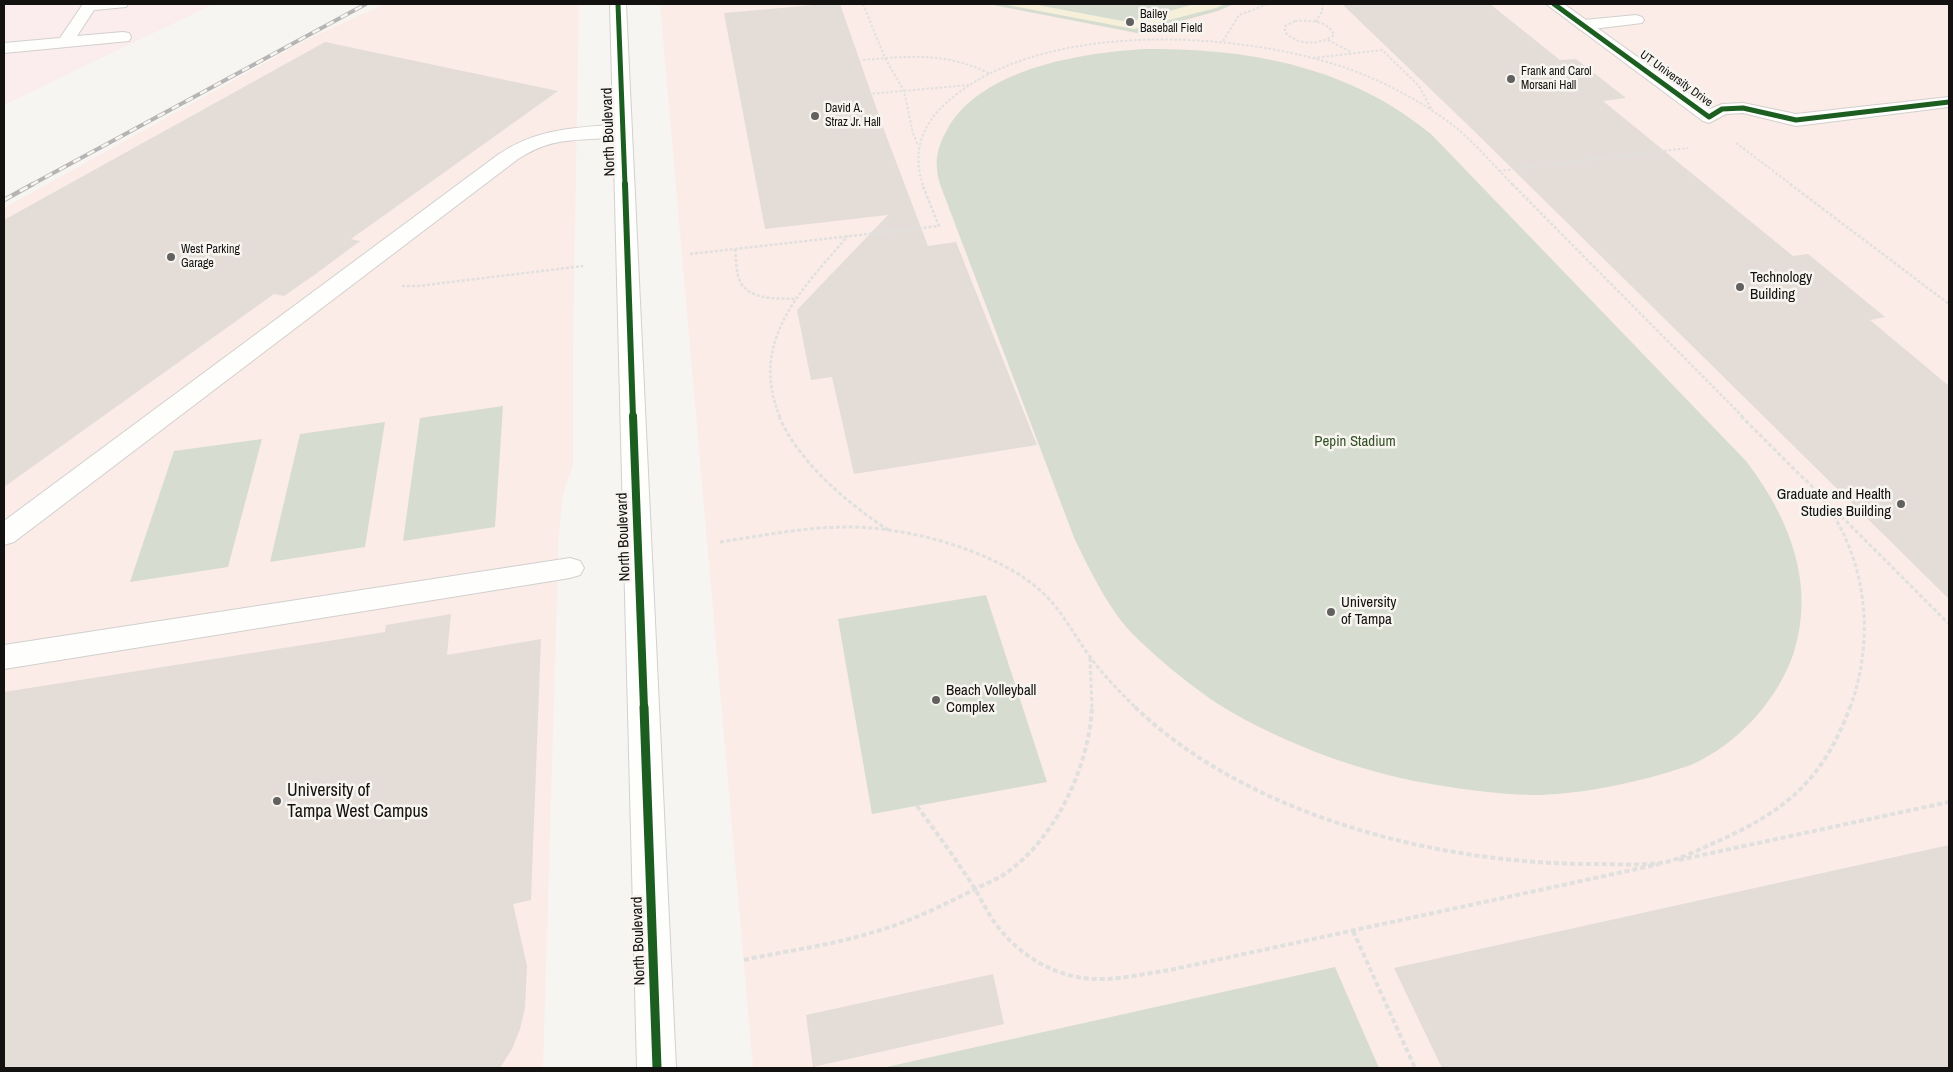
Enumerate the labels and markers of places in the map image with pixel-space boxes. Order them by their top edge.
place label: Bailey Baseball Field [1140,8,1202,36]
marker: Bailey Baseball Field [1124,16,1136,28]
place label: Frank and Carol Morsani Hall [1521,65,1592,93]
marker: Frank and Carol Morsani Hall [1505,73,1517,85]
place label: David A. Straz Jr. Hall [825,102,881,130]
marker: David A. Straz Jr. Hall [809,110,821,122]
place label: West Parking Garage [181,243,240,271]
marker: West Parking Garage [165,251,177,263]
place label: Technology Building [1750,269,1812,304]
marker: Technology Building [1734,281,1746,293]
place label: Graduate and Health Studies Building [1777,486,1891,521]
marker: Graduate and Health Studies Building [1895,498,1907,510]
place label: University of Tampa [1341,594,1396,629]
marker: University of Tampa [1325,606,1337,618]
place label: Beach Volleyball Complex [946,682,1036,717]
marker: Beach Volleyball Complex [930,694,942,706]
place label: University of Tampa West Campus [287,780,428,822]
marker: University of Tampa West Campus [271,795,283,807]

